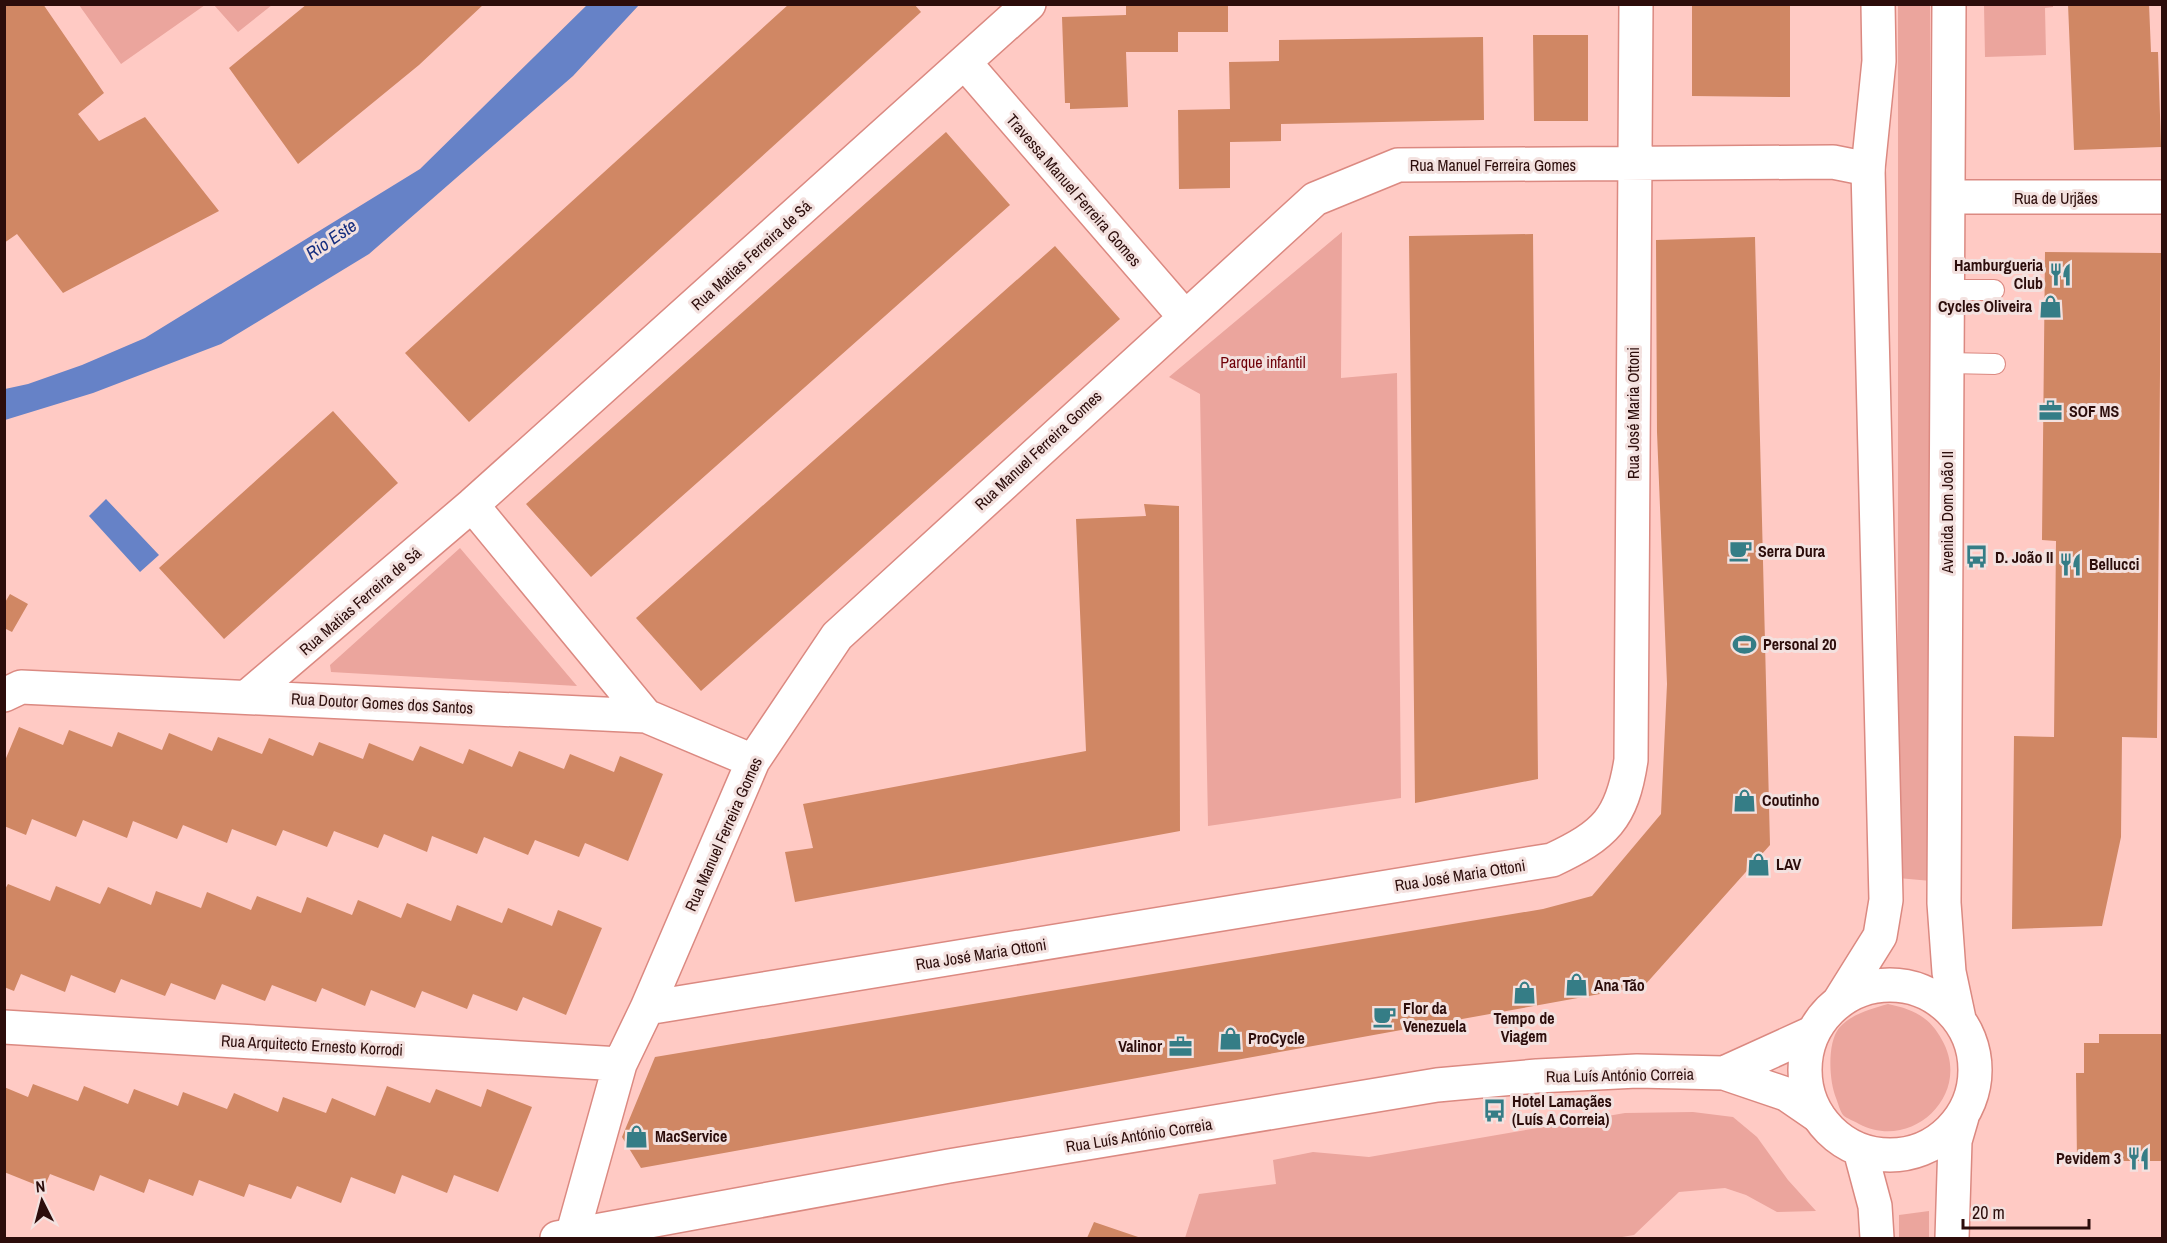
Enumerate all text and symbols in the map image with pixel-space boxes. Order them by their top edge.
street label: Travessa Manuel Ferreira Gomes [1001,109,1147,271]
street label: Rua Manuel Ferreira Gomes [1410,154,1576,176]
street label: Rua de Urjães [2014,187,2098,209]
street label: Rua Matias Ferreira de Sá [686,195,816,315]
water label: Rio Este [301,213,361,265]
place label: Hamburgueria Club [1954,254,2044,294]
restaurant icon: Hamburgueria Club [2048,261,2074,287]
shop icon: Cycles Oliveira [2037,293,2063,319]
place label: Cycles Oliveira [1938,295,2033,317]
street label: Rua José Maria Ottoni [1622,347,1644,479]
park label: Parque infantil [1220,351,1306,373]
street label: Rua Manuel Ferreira Gomes [970,385,1106,515]
office icon: SOF MS [2038,398,2064,424]
place label: SOF MS [2069,400,2120,422]
street label: Avenida Dom João II [1936,451,1958,574]
cafe icon: Serra Dura [1727,538,1753,564]
place label: Serra Dura [1758,540,1826,562]
street label: Rua Matias Ferreira de Sá [294,541,426,660]
bus stop icon: D. João II [1964,544,1990,570]
place label: D. João II [1995,546,2053,568]
restaurant icon: Bellucci [2058,551,2084,577]
place label: Bellucci [2089,553,2139,575]
sports icon: Personal 20 [1732,631,1758,657]
place label: Personal 20 [1763,633,1837,655]
street label: Rua Doutor Gomes dos Santos [290,687,474,719]
street label: Rua Manuel Ferreira Gomes [679,754,767,914]
shop icon: Coutinho [1731,787,1757,813]
place label: Coutinho [1762,789,1820,811]
shop icon: LAV [1745,851,1771,877]
place label: LAV [1776,853,1802,875]
street label: Rua José Maria Ottoni [1393,854,1527,896]
street label: Rua José Maria Ottoni [914,933,1048,975]
shop icon: Ana Tão [1563,972,1589,998]
place label: Ana Tão [1594,974,1645,996]
shop icon: Tempo de Viagem [1511,980,1537,1006]
place label: Flor da Venezuela [1403,997,1467,1037]
cafe icon: Flor da Venezuela [1372,1004,1398,1030]
place label: Tempo de Viagem [1493,1007,1555,1047]
shop icon: ProCycle [1217,1025,1243,1051]
place label: ProCycle [1248,1027,1305,1049]
street label: Rua Arquitecto Ernesto Korrodi [220,1029,404,1061]
office icon: Valinor [1167,1033,1193,1059]
place label: Valinor [1118,1035,1163,1057]
street label: Rua Luís António Correia [1546,1063,1695,1087]
place label: Hotel Lamaçães (Luís A Correia) [1512,1090,1612,1130]
bus stop icon: Hotel Lamaçães (Luís A Correia) [1481,1097,1507,1123]
street label: Rua Luís António Correia [1064,1112,1215,1157]
shop icon: MacService [624,1123,650,1149]
place label: MacService [655,1125,727,1147]
restaurant icon: Pevidem 3 [2126,1145,2152,1171]
place label: Pevidem 3 [2056,1147,2121,1169]
north arrow [12,1171,72,1231]
text: N [35,1175,46,1198]
scale bar [1963,1192,2089,1230]
text: 20 m [1972,1200,2005,1225]

